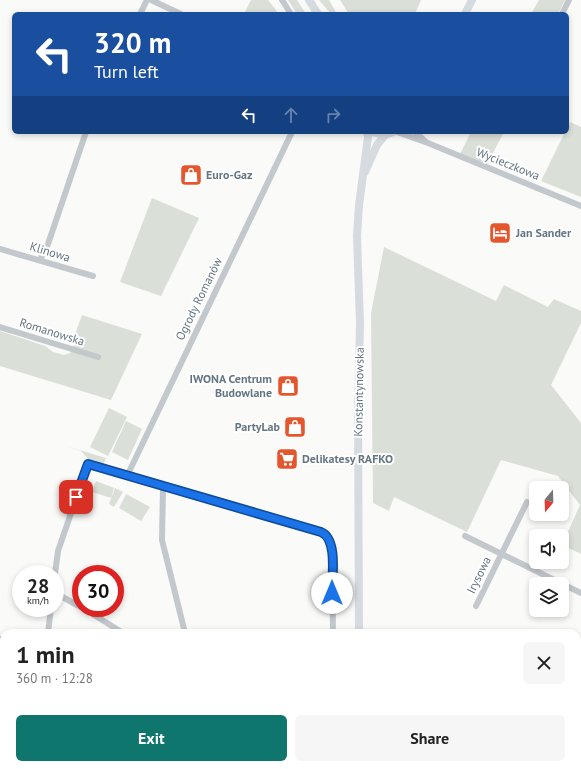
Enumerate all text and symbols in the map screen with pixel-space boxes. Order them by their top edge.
text: 320 m [94,24,171,61]
icon: left [28,28,80,80]
text: Turn left [94,60,159,83]
icon: left [238,104,260,126]
icon: ahead [280,104,302,126]
icon: right [322,104,344,126]
street label: Wycieczkowa [474,144,542,183]
shop icon: Euro-Gaz [178,162,204,188]
place label: Euro-Gaz [206,167,253,182]
hotel icon: Jan Sander [487,220,513,246]
place label: Jan Sander [515,225,572,240]
street label: Klinowa [28,238,72,265]
street label: Ogrody Romanów [172,255,225,343]
street label: Romanowska [18,315,86,349]
street label: Konstantynowska [350,347,367,437]
place label: IWONA Centrum Budowlane [190,371,272,400]
shop icon: IWONA Centrum Budowlane [275,373,301,399]
shop icon: PartyLab [282,414,308,440]
place label: PartyLab [235,419,281,434]
supermarket icon: Delikatesy RAFKO [274,446,300,472]
place label: Delikatesy RAFKO [302,451,393,466]
pin [59,480,93,514]
north arrow [529,481,569,521]
map controls [529,481,569,617]
icon: arrive [65,486,87,508]
button: sound [529,529,569,569]
street label: Irysowa [463,554,494,596]
speed limit sign: 30 [72,565,124,617]
position arrow [311,572,353,614]
text: 28 [27,573,49,599]
button: layers [529,577,569,617]
text: km/h [27,594,49,607]
text: 1 min [16,639,75,670]
button: close [523,642,565,684]
text: 360 m · 12:28 [16,670,93,687]
button: Exit [16,715,287,761]
button: Share [295,715,565,761]

